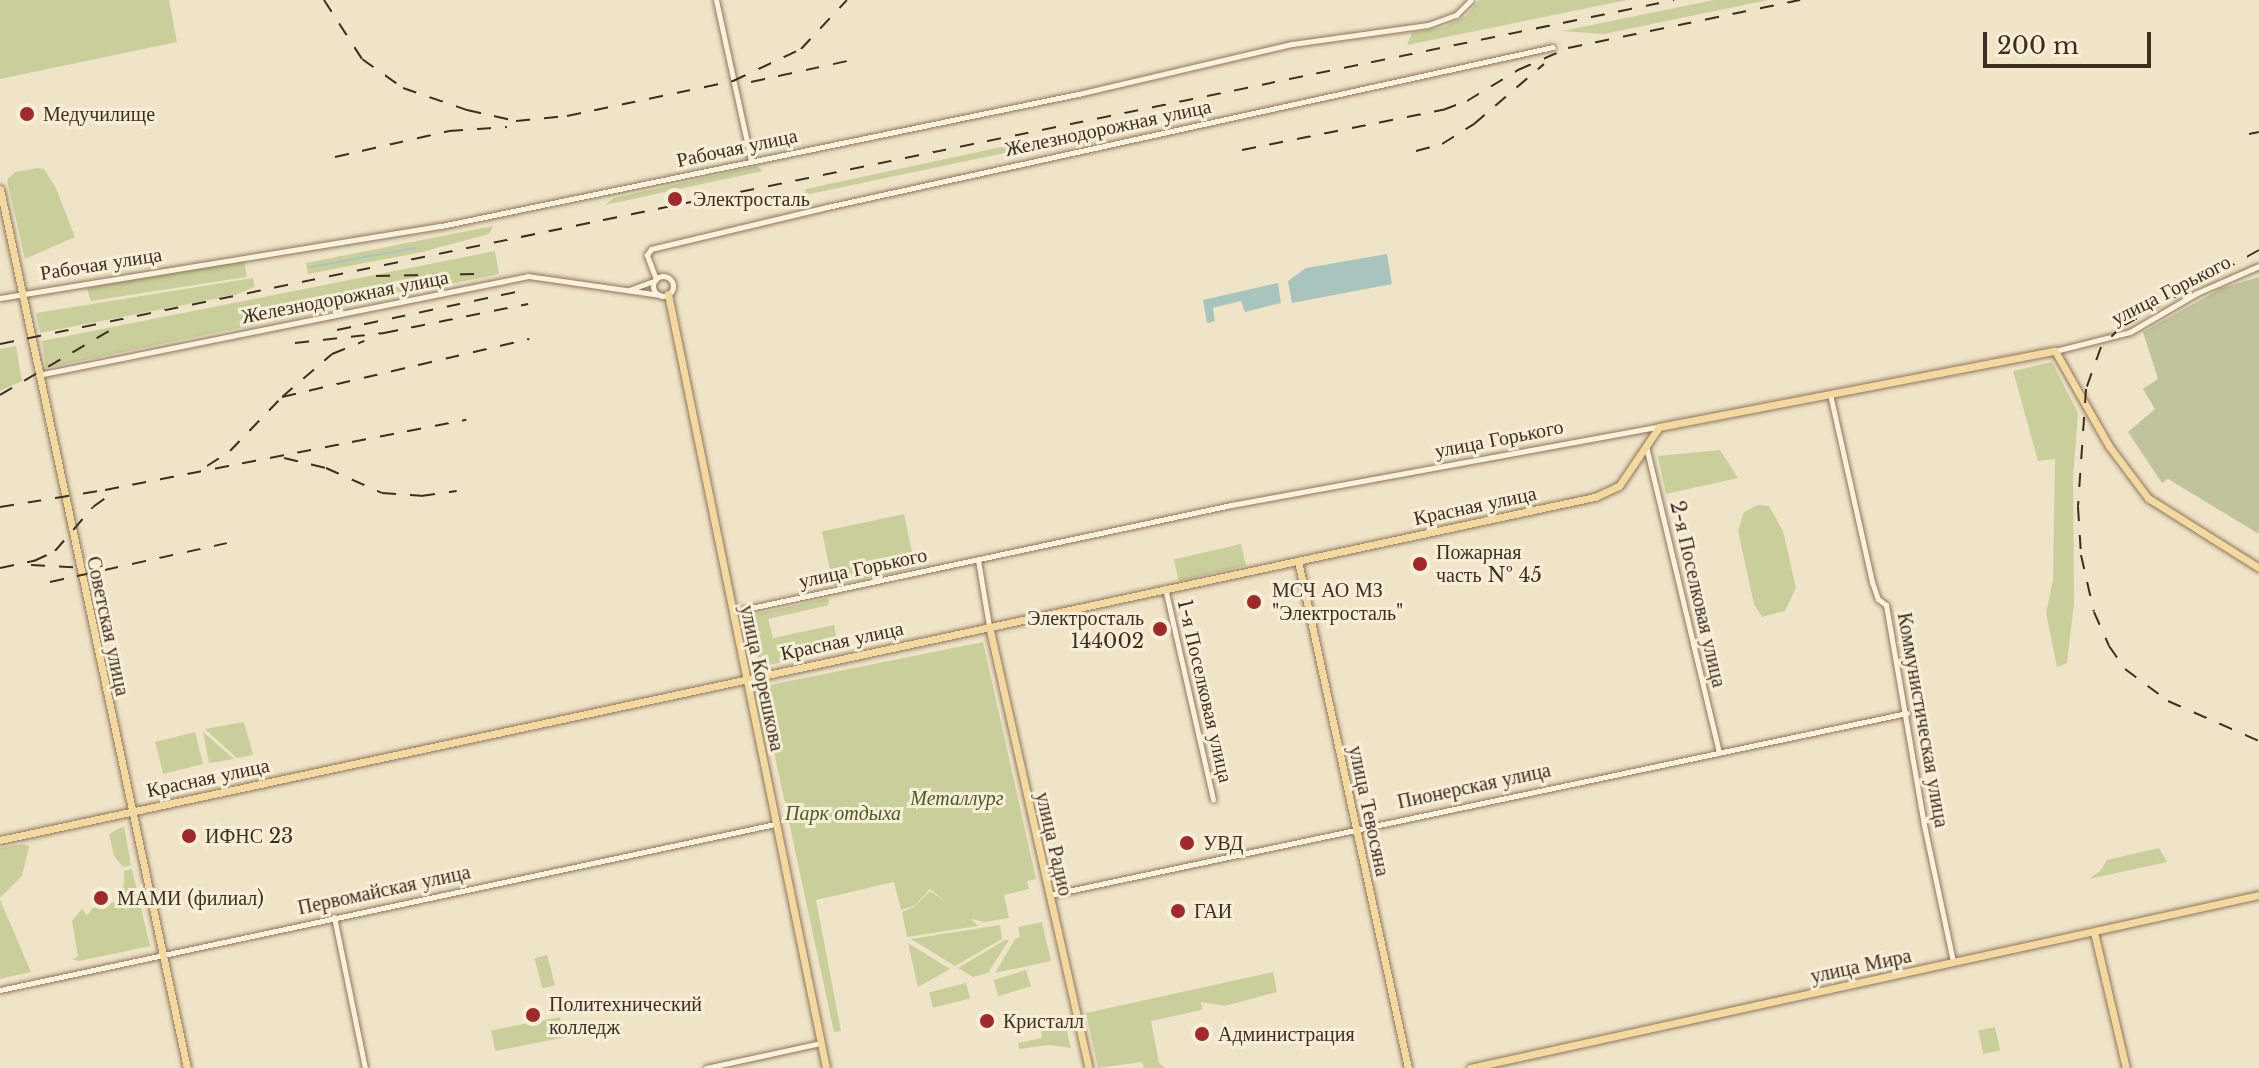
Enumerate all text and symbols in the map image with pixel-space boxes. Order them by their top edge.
scale bar [1987,16,2155,66]
text: 200 m [1997,31,2079,60]
street label: Железнодорожная улица [1003,94,1213,162]
place label: Медучилище [43,102,155,126]
marker: Медучилище [18,105,36,123]
street label: Рабочая улица [674,123,800,173]
place label: Электросталь [693,187,810,211]
marker: Электросталь [664,188,686,210]
street label: Рабочая улица [38,243,164,285]
street label: улица Горького [2107,250,2235,330]
street label: Железнодорожная улица [239,265,451,329]
street label: улица Горького [1433,415,1565,463]
street label: Красная улица [1411,481,1539,531]
street label: 2-я Поселковая улица [1665,498,1731,690]
place label: Пожарная часть № 45 [1436,540,1542,587]
street label: улица Горького [797,543,929,593]
street label: Советская улица [81,554,135,698]
marker: Пожарная часть № 45 [1411,555,1429,573]
place label: МСЧ АО МЗ "Электросталь" [1272,578,1403,625]
marker: МСЧ АО МЗ "Электросталь" [1243,591,1265,613]
street label: 1-я Поселковая улица [1172,597,1238,785]
street label: улица Корешкова [735,603,789,753]
place label: Электросталь 144002 [1027,606,1144,653]
street label: Коммунистическая улица [1892,611,1954,829]
street label: Красная улица [778,616,906,666]
marker: Электросталь 144002 [1151,620,1169,638]
street label: улица Тевосяна [1343,743,1395,879]
street label: Красная улица [144,753,272,803]
street label: Пионерская улица [1395,758,1553,814]
park label: Металлург [910,786,1004,810]
street label: улица Радио [1030,790,1078,898]
park label: Парк отдыха [785,801,901,825]
place label: ИФНС 23 [205,824,293,848]
marker: ИФНС 23 [180,827,198,845]
place label: УВД [1203,831,1243,855]
marker: УВД [1178,834,1196,852]
street label: Первомайская улица [296,860,472,920]
place label: МАМИ (филиал) [117,886,264,910]
marker: МАМИ (филиал) [92,889,110,907]
place label: ГАИ [1194,899,1232,923]
marker: ГАИ [1169,902,1187,920]
street label: улица Мира [1808,944,1914,988]
place label: Политехнический колледж [549,992,702,1039]
marker: Политехнический колледж [524,1006,542,1024]
place label: Кристалл [1003,1009,1084,1033]
marker: Кристалл [978,1012,996,1030]
place label: Администрация [1218,1022,1355,1046]
marker: Администрация [1193,1025,1211,1043]

